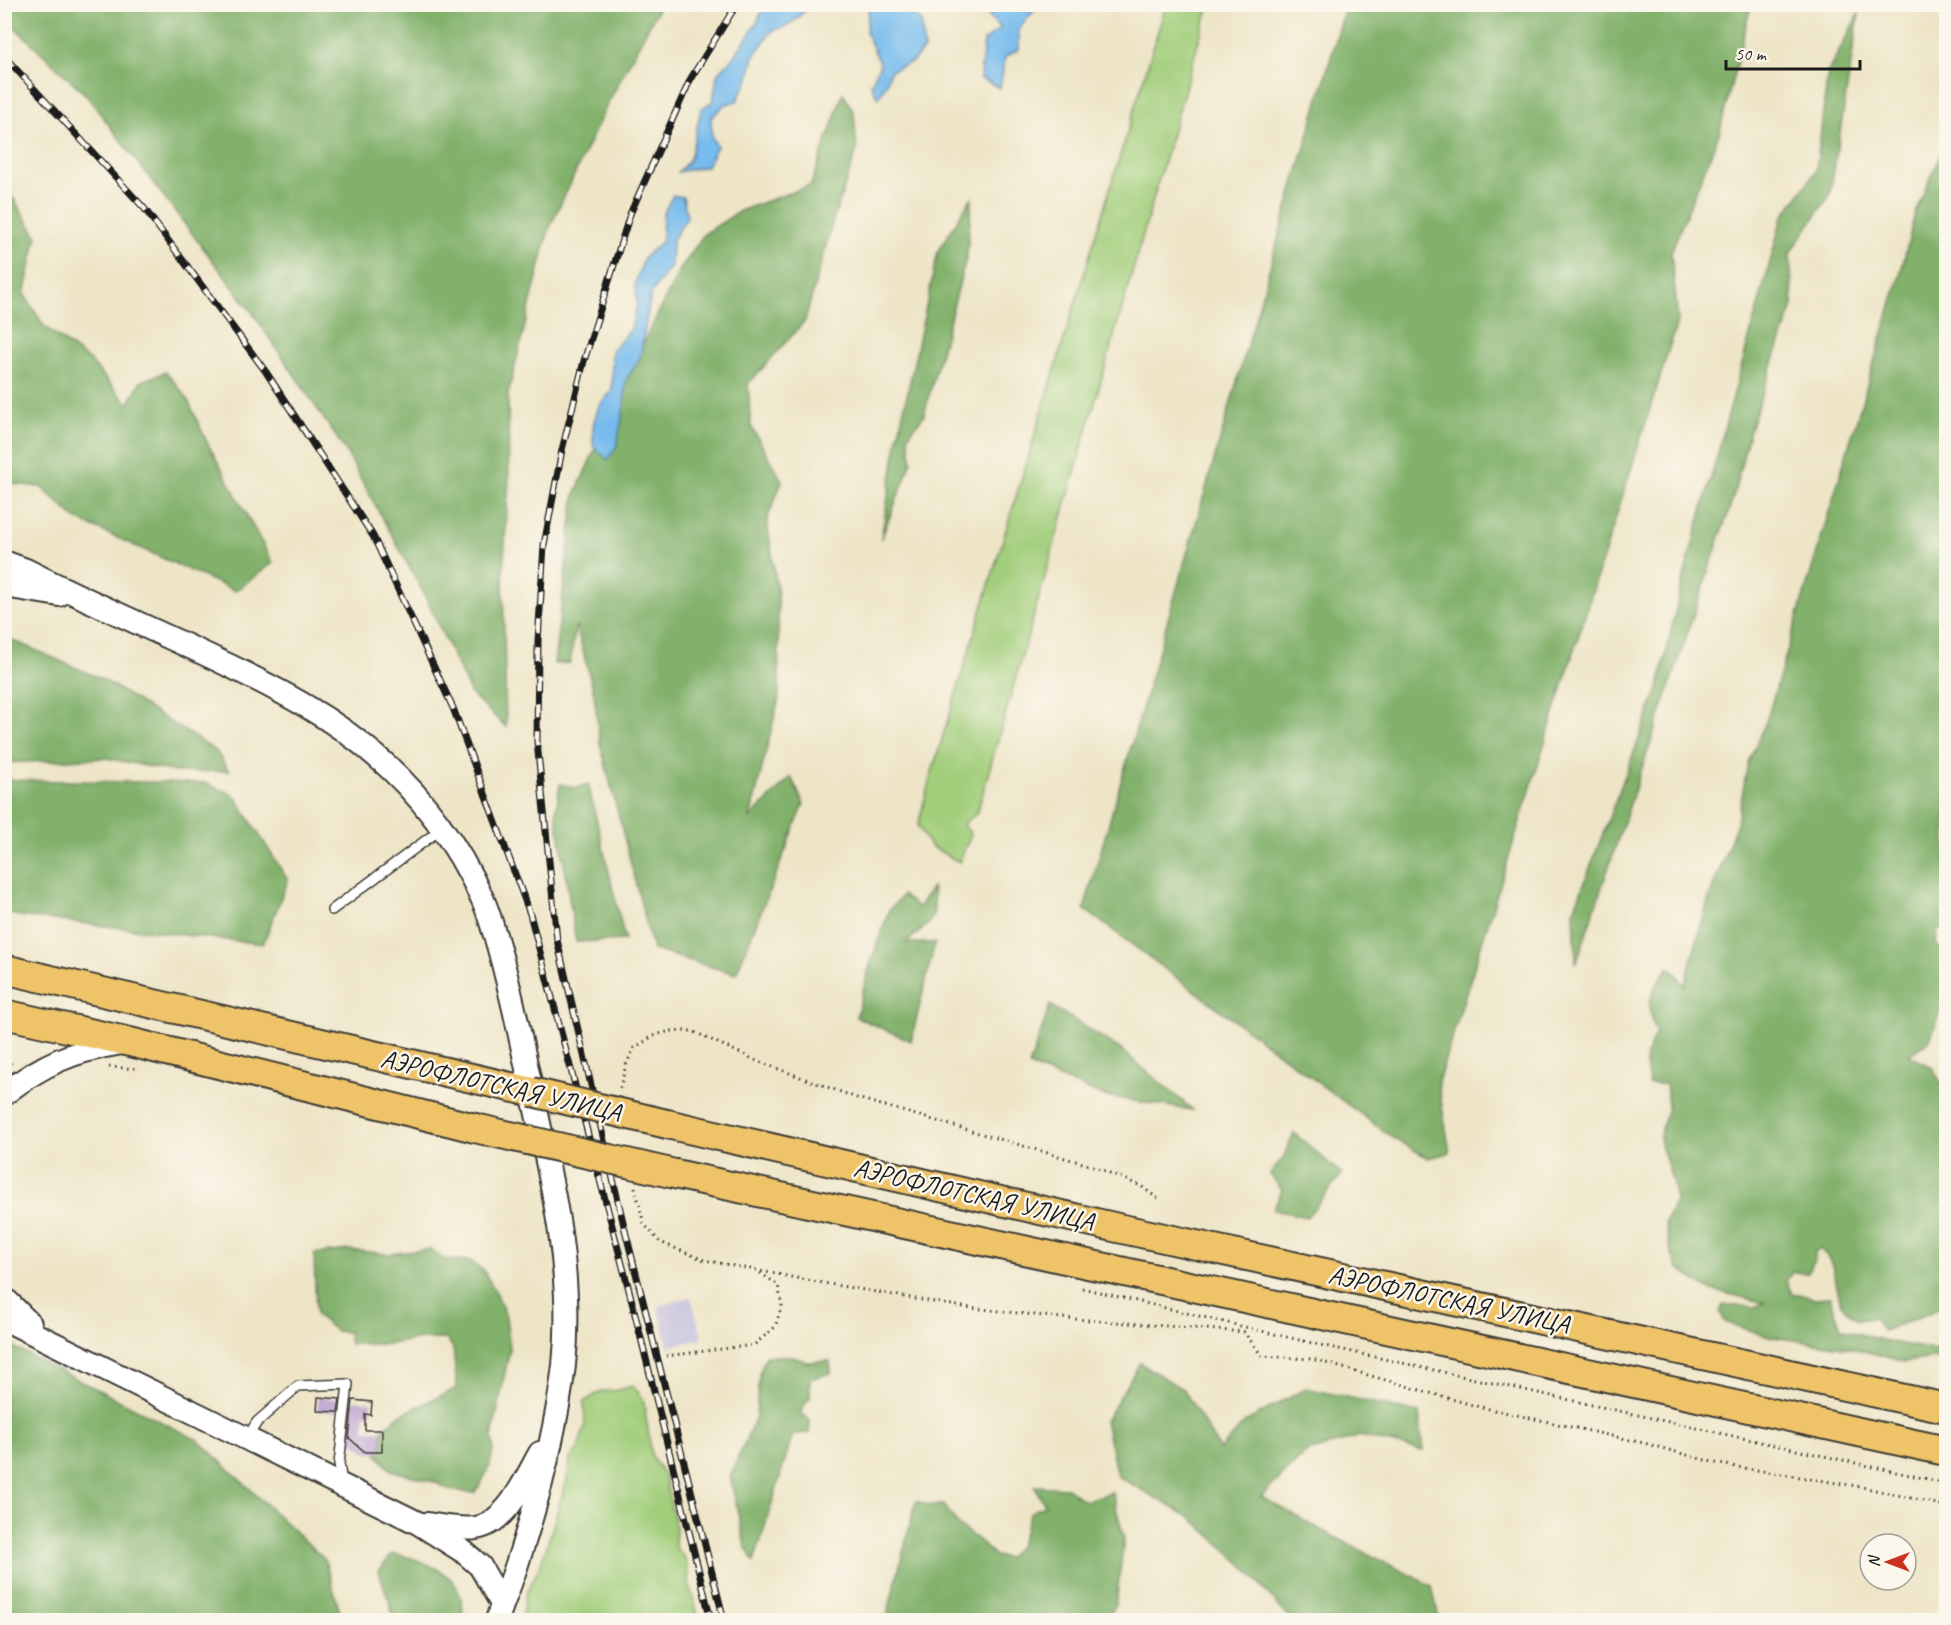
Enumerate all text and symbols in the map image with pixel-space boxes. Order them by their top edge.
scale bar [1726,33,1860,71]
text: 50 m [1735,43,1768,65]
street label: АЭРОФЛОТСКАЯ УЛИЦА [378,1042,626,1130]
street label: АЭРОФЛОТСКАЯ УЛИЦА [851,1151,1099,1239]
street label: АЭРОФЛОТСКАЯ УЛИЦА [1325,1258,1574,1342]
north arrow [1858,1532,1918,1592]
text: N [1864,1554,1884,1567]

